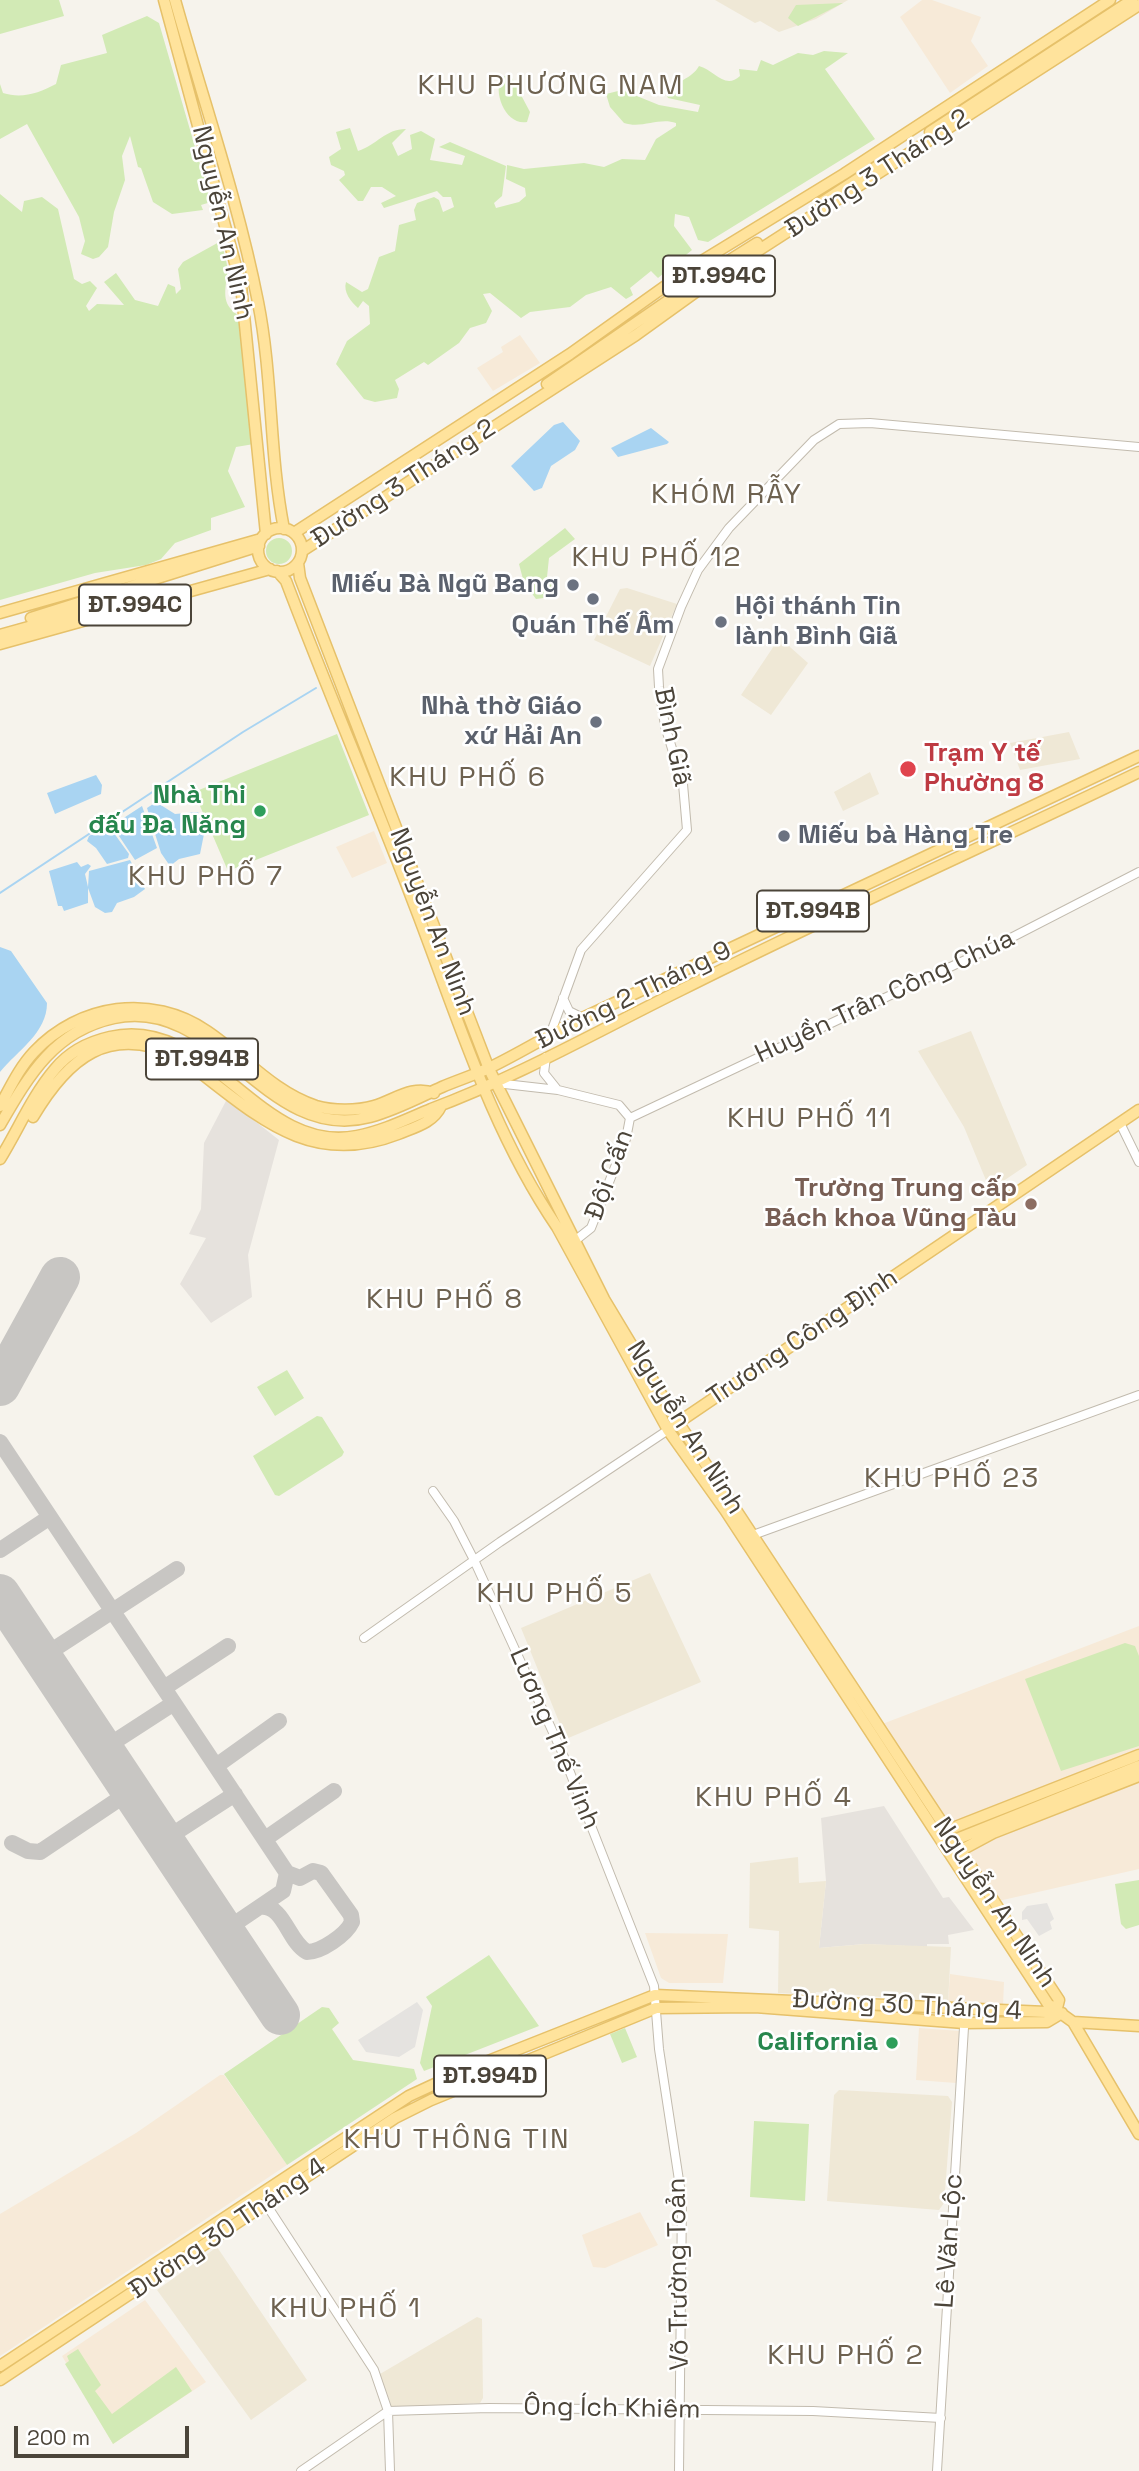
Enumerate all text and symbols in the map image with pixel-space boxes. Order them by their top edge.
district label: KHU PHƯƠNG NAM [419,69,683,103]
street label: Đường 3 Tháng 2 [780,103,976,245]
street label: Nguyễn An Ninh [184,123,260,323]
road number: ĐT.994C [663,256,775,296]
street label: Đường 3 Tháng 2 [306,413,502,555]
district label: KHÓM RẪY [652,478,802,512]
district label: KHU PHỐ 12 [573,541,741,575]
place label: Miếu Bà Ngũ Bang [331,569,559,601]
marker: Miếu Bà Ngũ Bang [565,577,581,593]
road number: ĐT.994C [79,584,191,626]
marker: Quán Thế Âm [585,591,601,607]
place label: Hội thánh Tin lành Bình Giã [735,591,901,652]
place label: Quán Thế Âm [512,610,674,642]
marker: Hội thánh Tin lành Bình Giã [713,614,729,630]
street label: Bình Giã [646,685,698,789]
place label: Nhà thờ Giáo xứ Hải An [421,691,582,752]
marker: Nhà thờ Giáo xứ Hải An [588,714,604,730]
place label: Trạm Y tế Phường 8 [924,738,1044,800]
marker: Trạm Y tế Phường 8 [898,759,918,779]
district label: KHU PHỐ 6 [390,761,546,795]
place label: Nhà Thi đấu Đa Năng [88,780,246,842]
marker: Nhà Thi đấu Đa Năng [252,803,268,819]
place label: Miếu bà Hàng Tre [798,820,1013,852]
street label: Nguyễn An Ninh [382,824,482,1020]
marker: Miếu bà Hàng Tre [776,828,792,844]
district label: KHU PHỐ 7 [129,860,283,894]
road number: ĐT.994B [757,890,869,931]
street label: Huyền Trân Công Chúa [750,923,1020,1071]
street label: Đường 2 Tháng 9 [531,935,737,1057]
road number: ĐT.994B [146,1038,258,1079]
district label: KHU PHỐ 11 [728,1102,892,1136]
street label: Đội Cấn [579,1126,641,1224]
place label: Trường Trung cấp Bách khoa Vũng Tàu [764,1173,1017,1234]
marker: Trường Trung cấp Bách khoa Vũng Tàu [1023,1196,1039,1212]
street label: Trương Công Định [702,1263,904,1413]
district label: KHU PHỐ 8 [367,1283,523,1317]
street label: Nguyễn An Ninh [619,1336,751,1520]
district label: KHU PHỐ 23 [865,1462,1039,1496]
district label: KHU PHỐ 5 [478,1577,632,1611]
street label: Lương Thế Vinh [502,1644,606,1834]
district label: KHU PHỐ 4 [696,1781,852,1815]
street label: Nguyễn An Ninh [926,1812,1062,1994]
street label: Đường 30 Tháng 4 [791,1984,1023,2028]
place label: California [757,2027,878,2059]
marker: California [884,2035,900,2051]
road number: ĐT.994D [434,2056,546,2096]
district label: KHU THÔNG TIN [345,2123,569,2157]
street label: Đường 30 Tháng 4 [124,2152,332,2306]
street label: Lê Văn Lộc [930,2173,970,2309]
street label: Võ Trường Toản [662,2177,696,2371]
district label: KHU PHỐ 1 [271,2292,421,2326]
district label: KHU PHỐ 2 [768,2339,924,2373]
street label: Ông Ích Khiêm [523,2392,701,2426]
scale bar [18,2412,192,2456]
text: 200 m [27,2424,90,2451]

